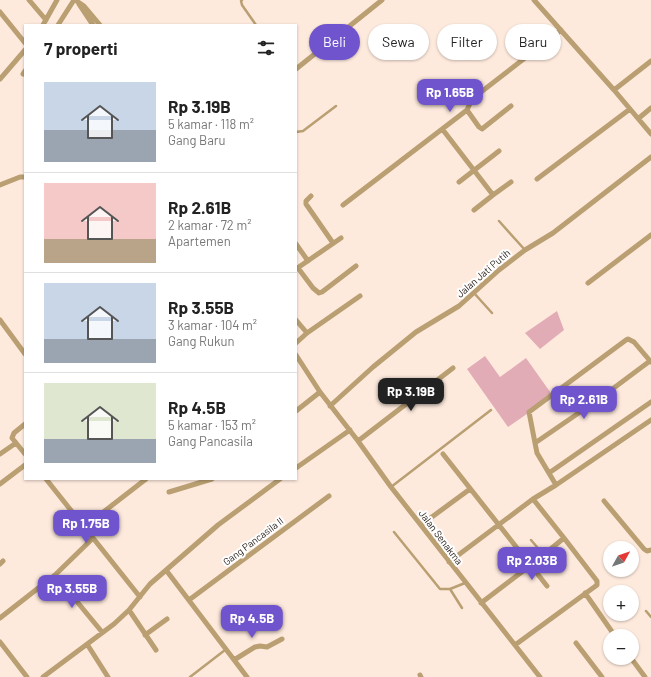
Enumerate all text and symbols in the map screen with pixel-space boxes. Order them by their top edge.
chip: Beli [309,24,360,60]
chip: Sewa [368,24,429,60]
chip: Filter [437,24,497,60]
chip: Baru [505,24,561,60]
icon: filters [255,37,277,59]
text: 7 properti [44,38,118,58]
pin: Rp 1.65B [409,79,491,113]
text: Rp 1.65B [426,84,474,100]
text: Rp 3.19B [168,96,231,116]
icon: home [76,98,124,146]
text: 5 kamar · 118 m² [168,116,254,132]
text: Gang Baru [168,132,226,148]
text: Rp 2.61B [168,197,231,217]
icon: home [76,199,124,247]
text: 2 kamar · 72 m² [168,217,251,233]
text: Apartemen [168,233,231,249]
street label: Jalan Jati Putih [454,246,512,300]
text: Rp 3.55B [168,297,234,317]
icon: home [76,299,124,347]
text: 3 kamar · 104 m² [168,317,257,333]
text: Gang Rukun [168,333,235,349]
pin: Rp 3.19B [370,378,452,412]
text: Rp 3.19B [387,383,435,399]
pin: Rp 2.61B [543,386,625,420]
text: Rp 2.61B [560,391,608,407]
text: Rp 4.5B [168,397,226,417]
icon: home [76,399,124,447]
text: 5 kamar · 153 m² [168,417,256,433]
text: Gang Pancasila [168,433,253,449]
street label: Jalan Senakma [416,507,466,567]
pin: Rp 1.75B [45,510,127,544]
street label: Gang Pancasila II [220,514,286,568]
text: Rp 1.75B [62,515,110,531]
north arrow [603,541,639,577]
map controls [603,541,639,665]
pin: Rp 2.03B [491,547,573,581]
text: Rp 2.03B [507,552,557,568]
pin: Rp 3.55B [31,575,113,609]
text: Rp 3.55B [47,580,97,596]
button: + [603,585,639,621]
pin: Rp 4.5B [215,605,289,639]
text: Rp 4.5B [230,610,274,626]
button: − [603,629,639,665]

